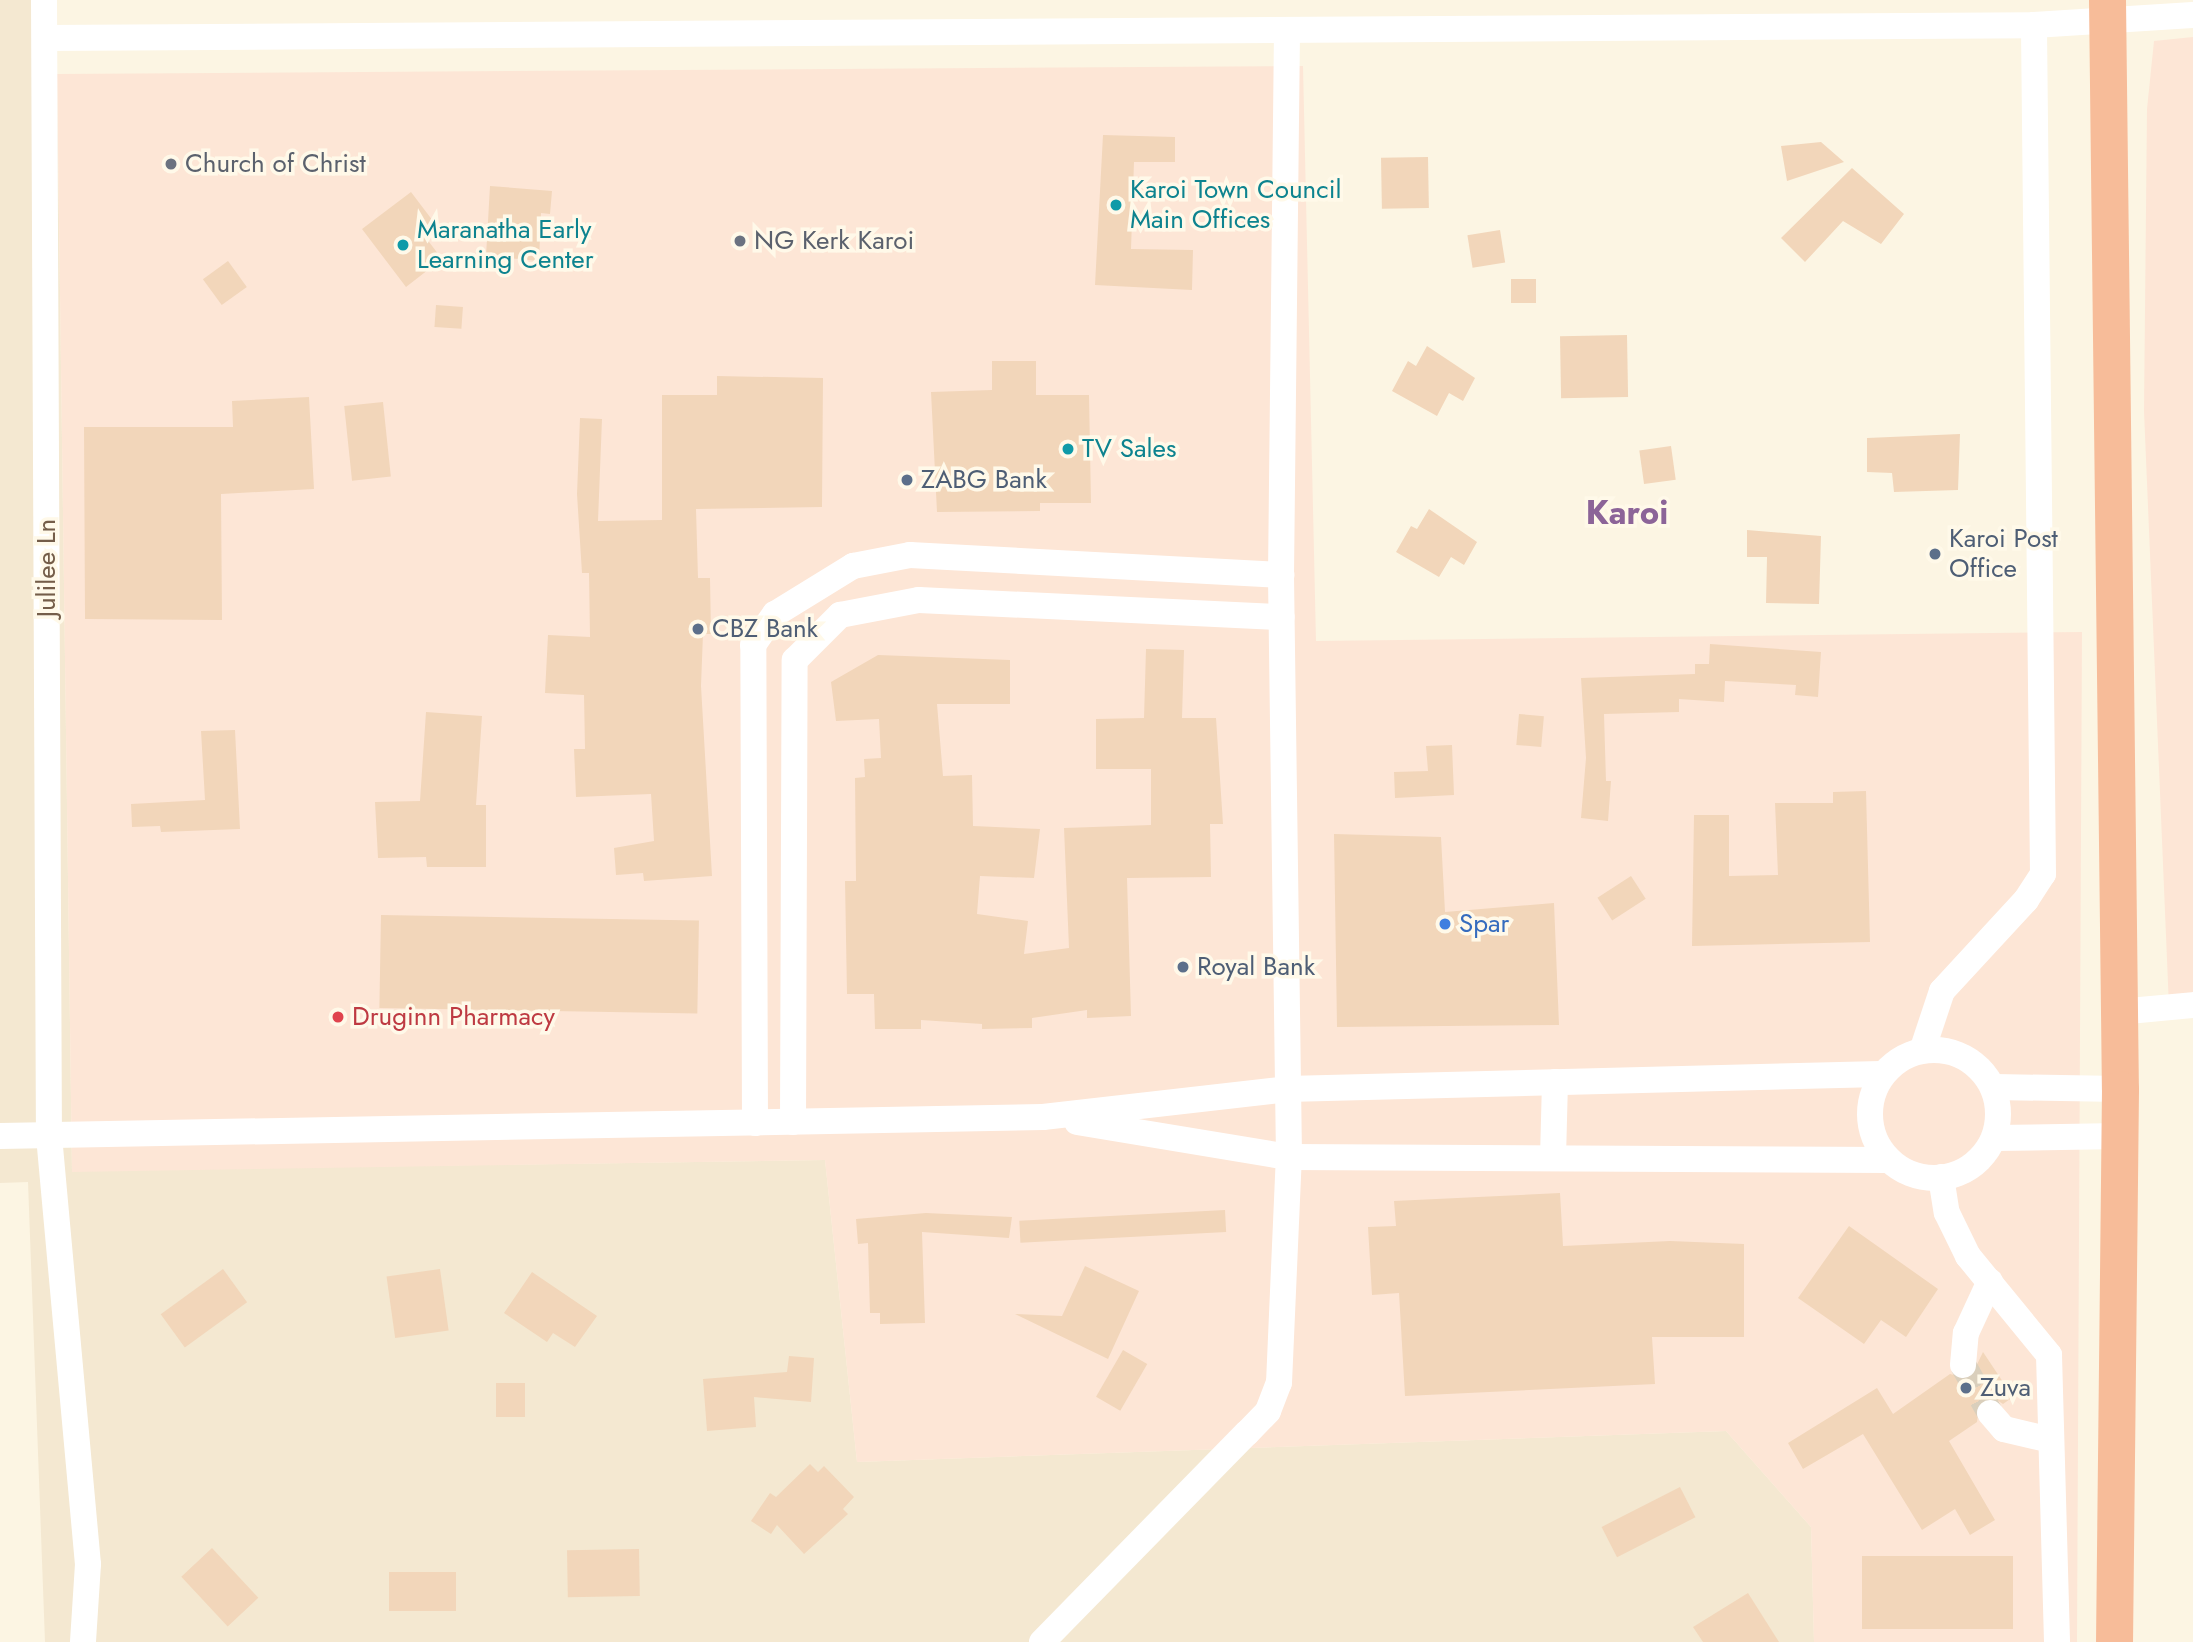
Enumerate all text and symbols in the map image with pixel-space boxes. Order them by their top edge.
place label: Church of Christ [185,148,366,180]
marker: Church of Christ [163,156,179,172]
place label: Karoi Town Council Main Offices [1130,174,1341,235]
marker: Karoi Town Council Main Offices [1108,197,1124,213]
place label: Maranatha Early Learning Center [417,214,594,276]
place label: NG Kerk Karoi [754,225,914,257]
marker: NG Kerk Karoi [732,233,748,249]
marker: Maranatha Early Learning Center [395,237,411,253]
place label: TV Sales [1082,433,1176,465]
marker: TV Sales [1060,441,1076,457]
place label: ZABG Bank [921,464,1047,496]
marker: ZABG Bank [899,472,915,488]
district label: Karoi [1586,493,1668,533]
street label: Julilee Ln [31,519,63,617]
place label: Karoi Post Office [1949,523,2058,584]
marker: Karoi Post Office [1927,546,1943,562]
place label: CBZ Bank [712,613,818,645]
marker: CBZ Bank [690,621,706,637]
place label: Spar [1459,908,1509,940]
marker: Spar [1437,916,1453,932]
place label: Royal Bank [1197,951,1315,983]
marker: Royal Bank [1175,959,1191,975]
place label: Druginn Pharmacy [352,1001,555,1033]
marker: Druginn Pharmacy [330,1009,346,1025]
place label: Zuva [1980,1372,2031,1404]
marker: Zuva [1958,1380,1974,1396]

